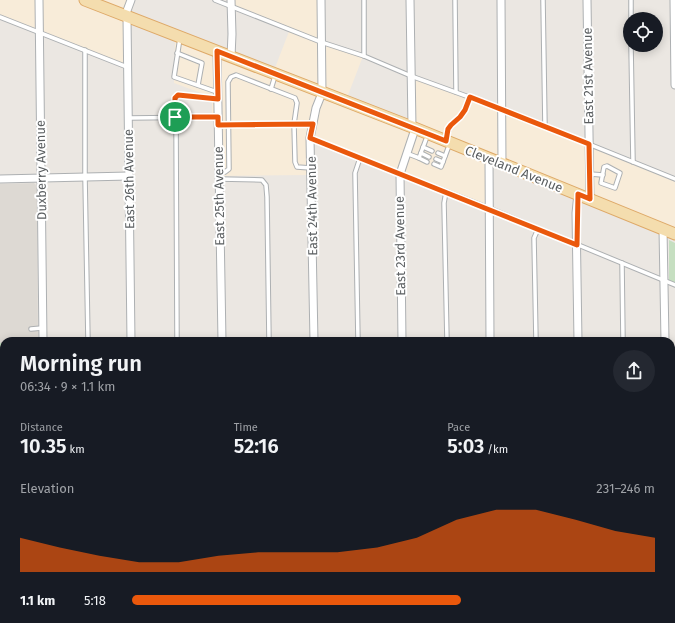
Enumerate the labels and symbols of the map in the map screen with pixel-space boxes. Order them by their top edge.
street label: East 21st Avenue [580,27,596,125]
pin [158,100,192,134]
street label: Duxberry Avenue [33,120,49,220]
street label: East 26th Avenue [121,129,137,229]
street label: Cleveland Avenue [463,143,565,195]
street label: East 25th Avenue [211,146,227,246]
street label: East 24th Avenue [304,156,320,256]
street label: East 23rd Avenue [392,196,408,296]

